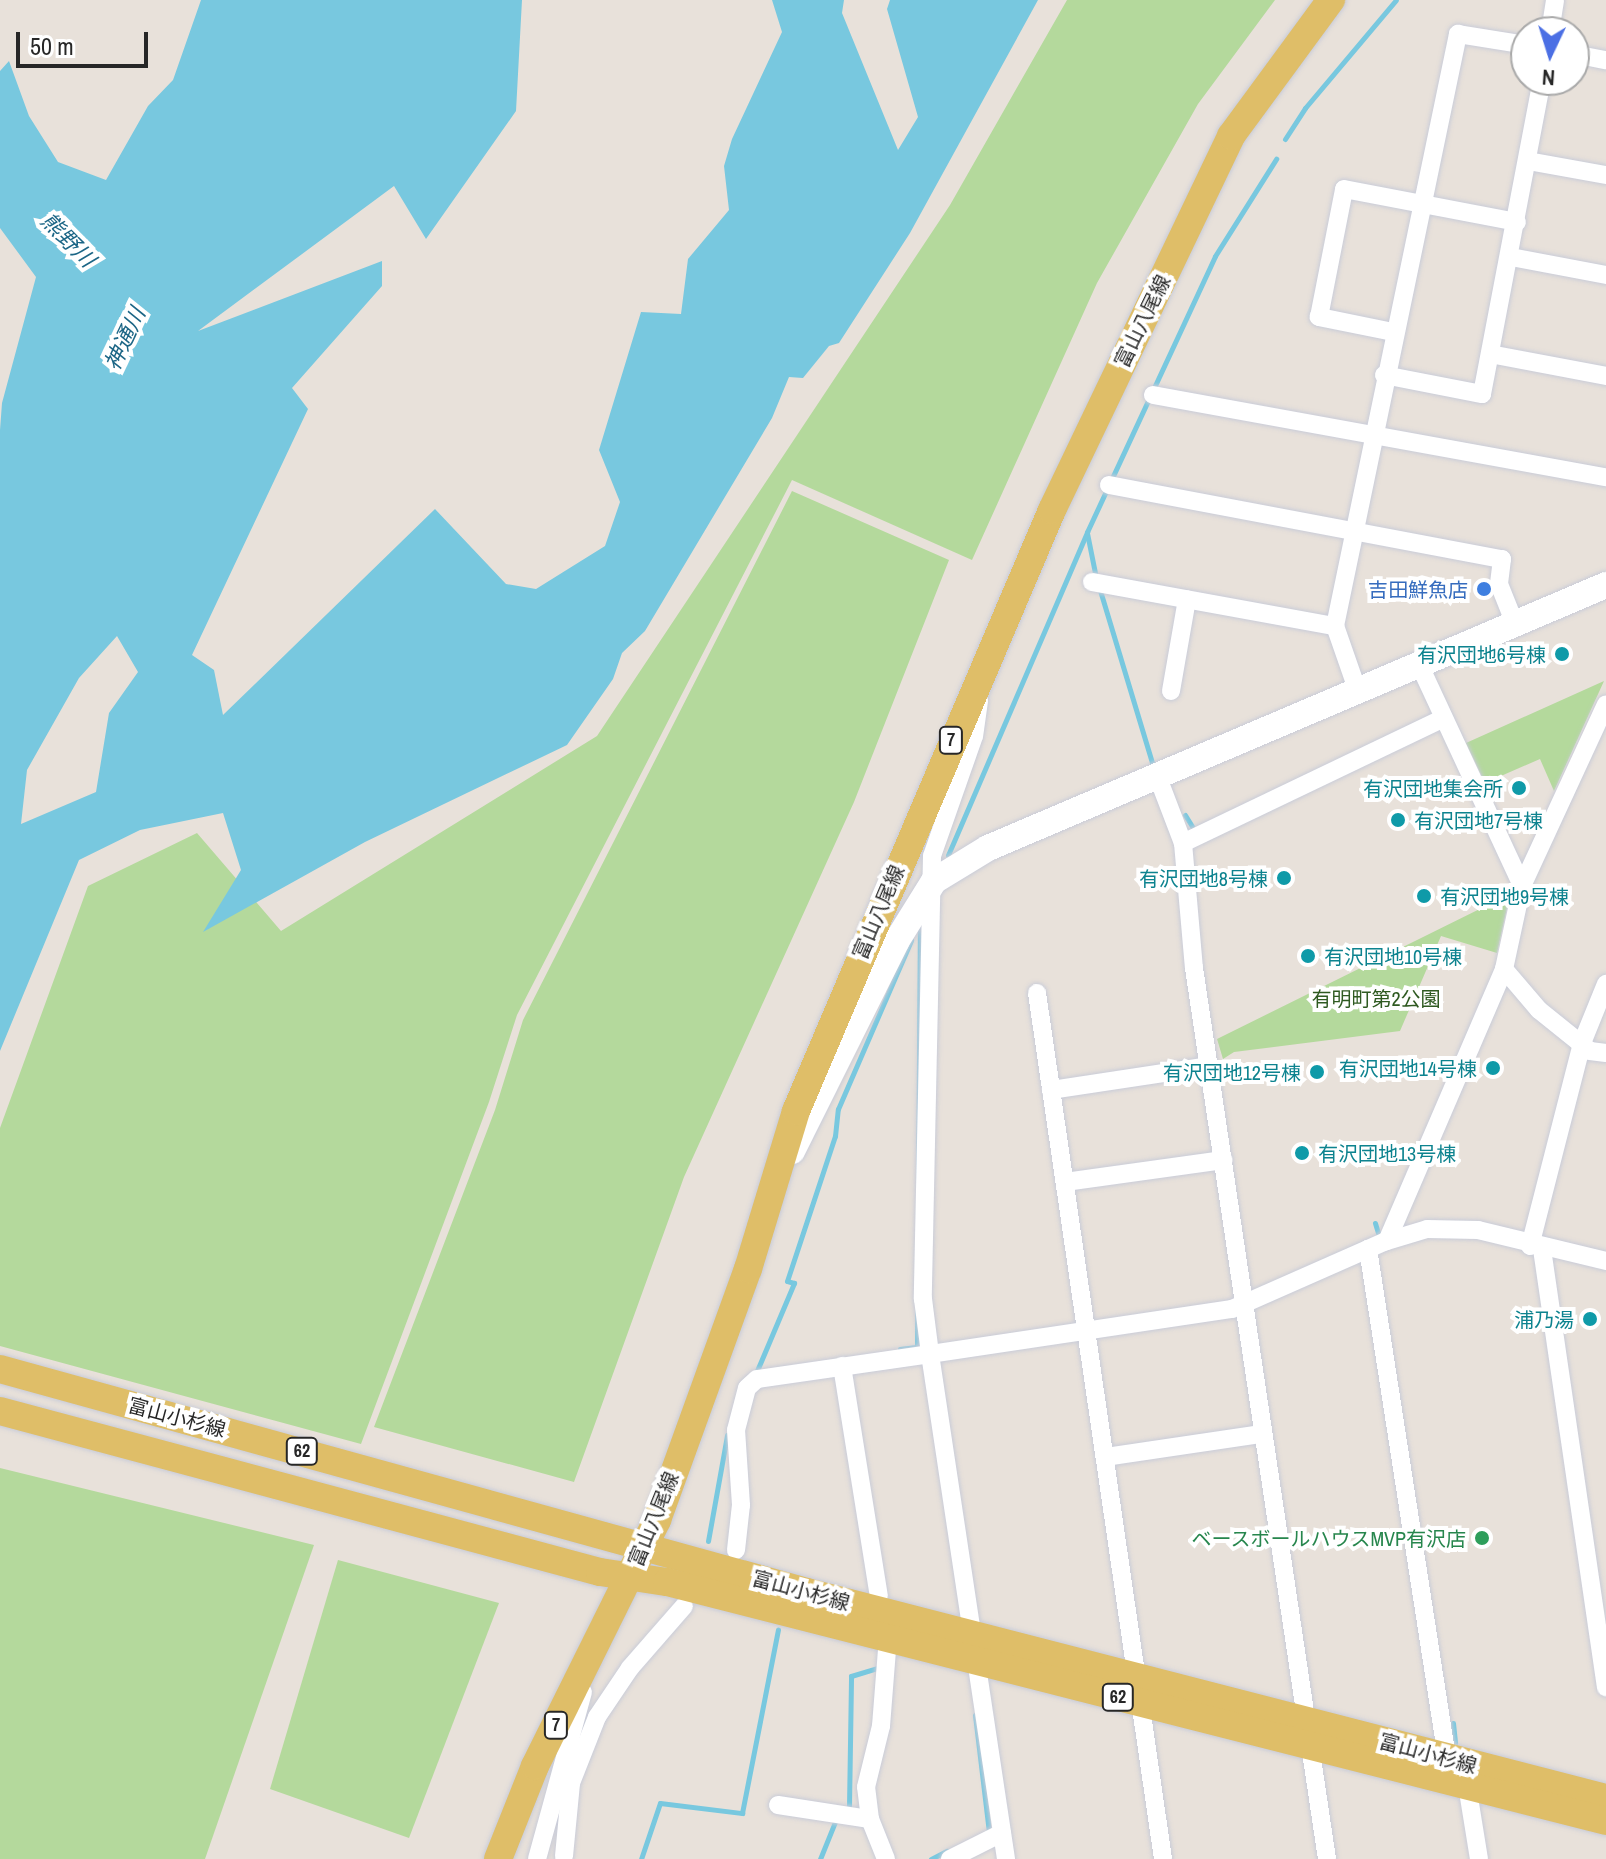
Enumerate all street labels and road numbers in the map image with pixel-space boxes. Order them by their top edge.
street label: 富山八尾線 [1109,271,1175,371]
road number: 7 [937,726,965,754]
street label: 富山八尾線 [847,861,909,963]
street label: 富山小杉線 [126,1392,228,1442]
road number: 62 [284,1437,320,1465]
street label: 富山八尾線 [623,1468,683,1570]
street label: 富山小杉線 [750,1565,852,1615]
road number: 62 [1100,1683,1136,1711]
road number: 7 [542,1711,570,1739]
street label: 富山小杉線 [1377,1728,1479,1778]

